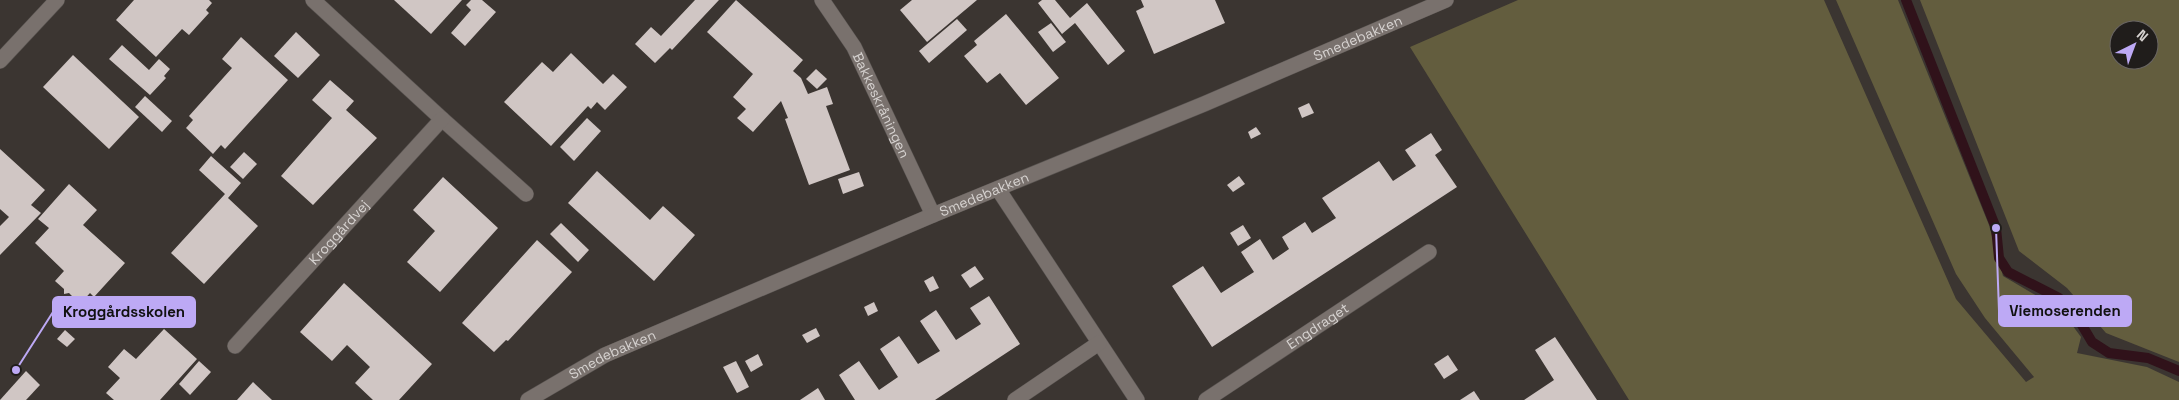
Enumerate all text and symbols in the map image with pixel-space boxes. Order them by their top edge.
street label: Smedebakken [1311,11,1405,65]
north arrow [2109,20,2159,70]
text: N [2133,26,2152,45]
street label: Bakkeskråningen [849,49,914,161]
street label: Smedebakken [937,168,1031,220]
street label: Kroggårdvej [305,196,373,268]
callout: Viemoserenden [1999,296,2131,326]
callout: Kroggårdsskolen [53,297,195,327]
street label: Engdraget [1283,299,1352,353]
text: Viemoserenden [2009,301,2121,320]
text: Kroggårdsskolen [63,302,185,321]
street label: Smedebakken [565,325,658,383]

